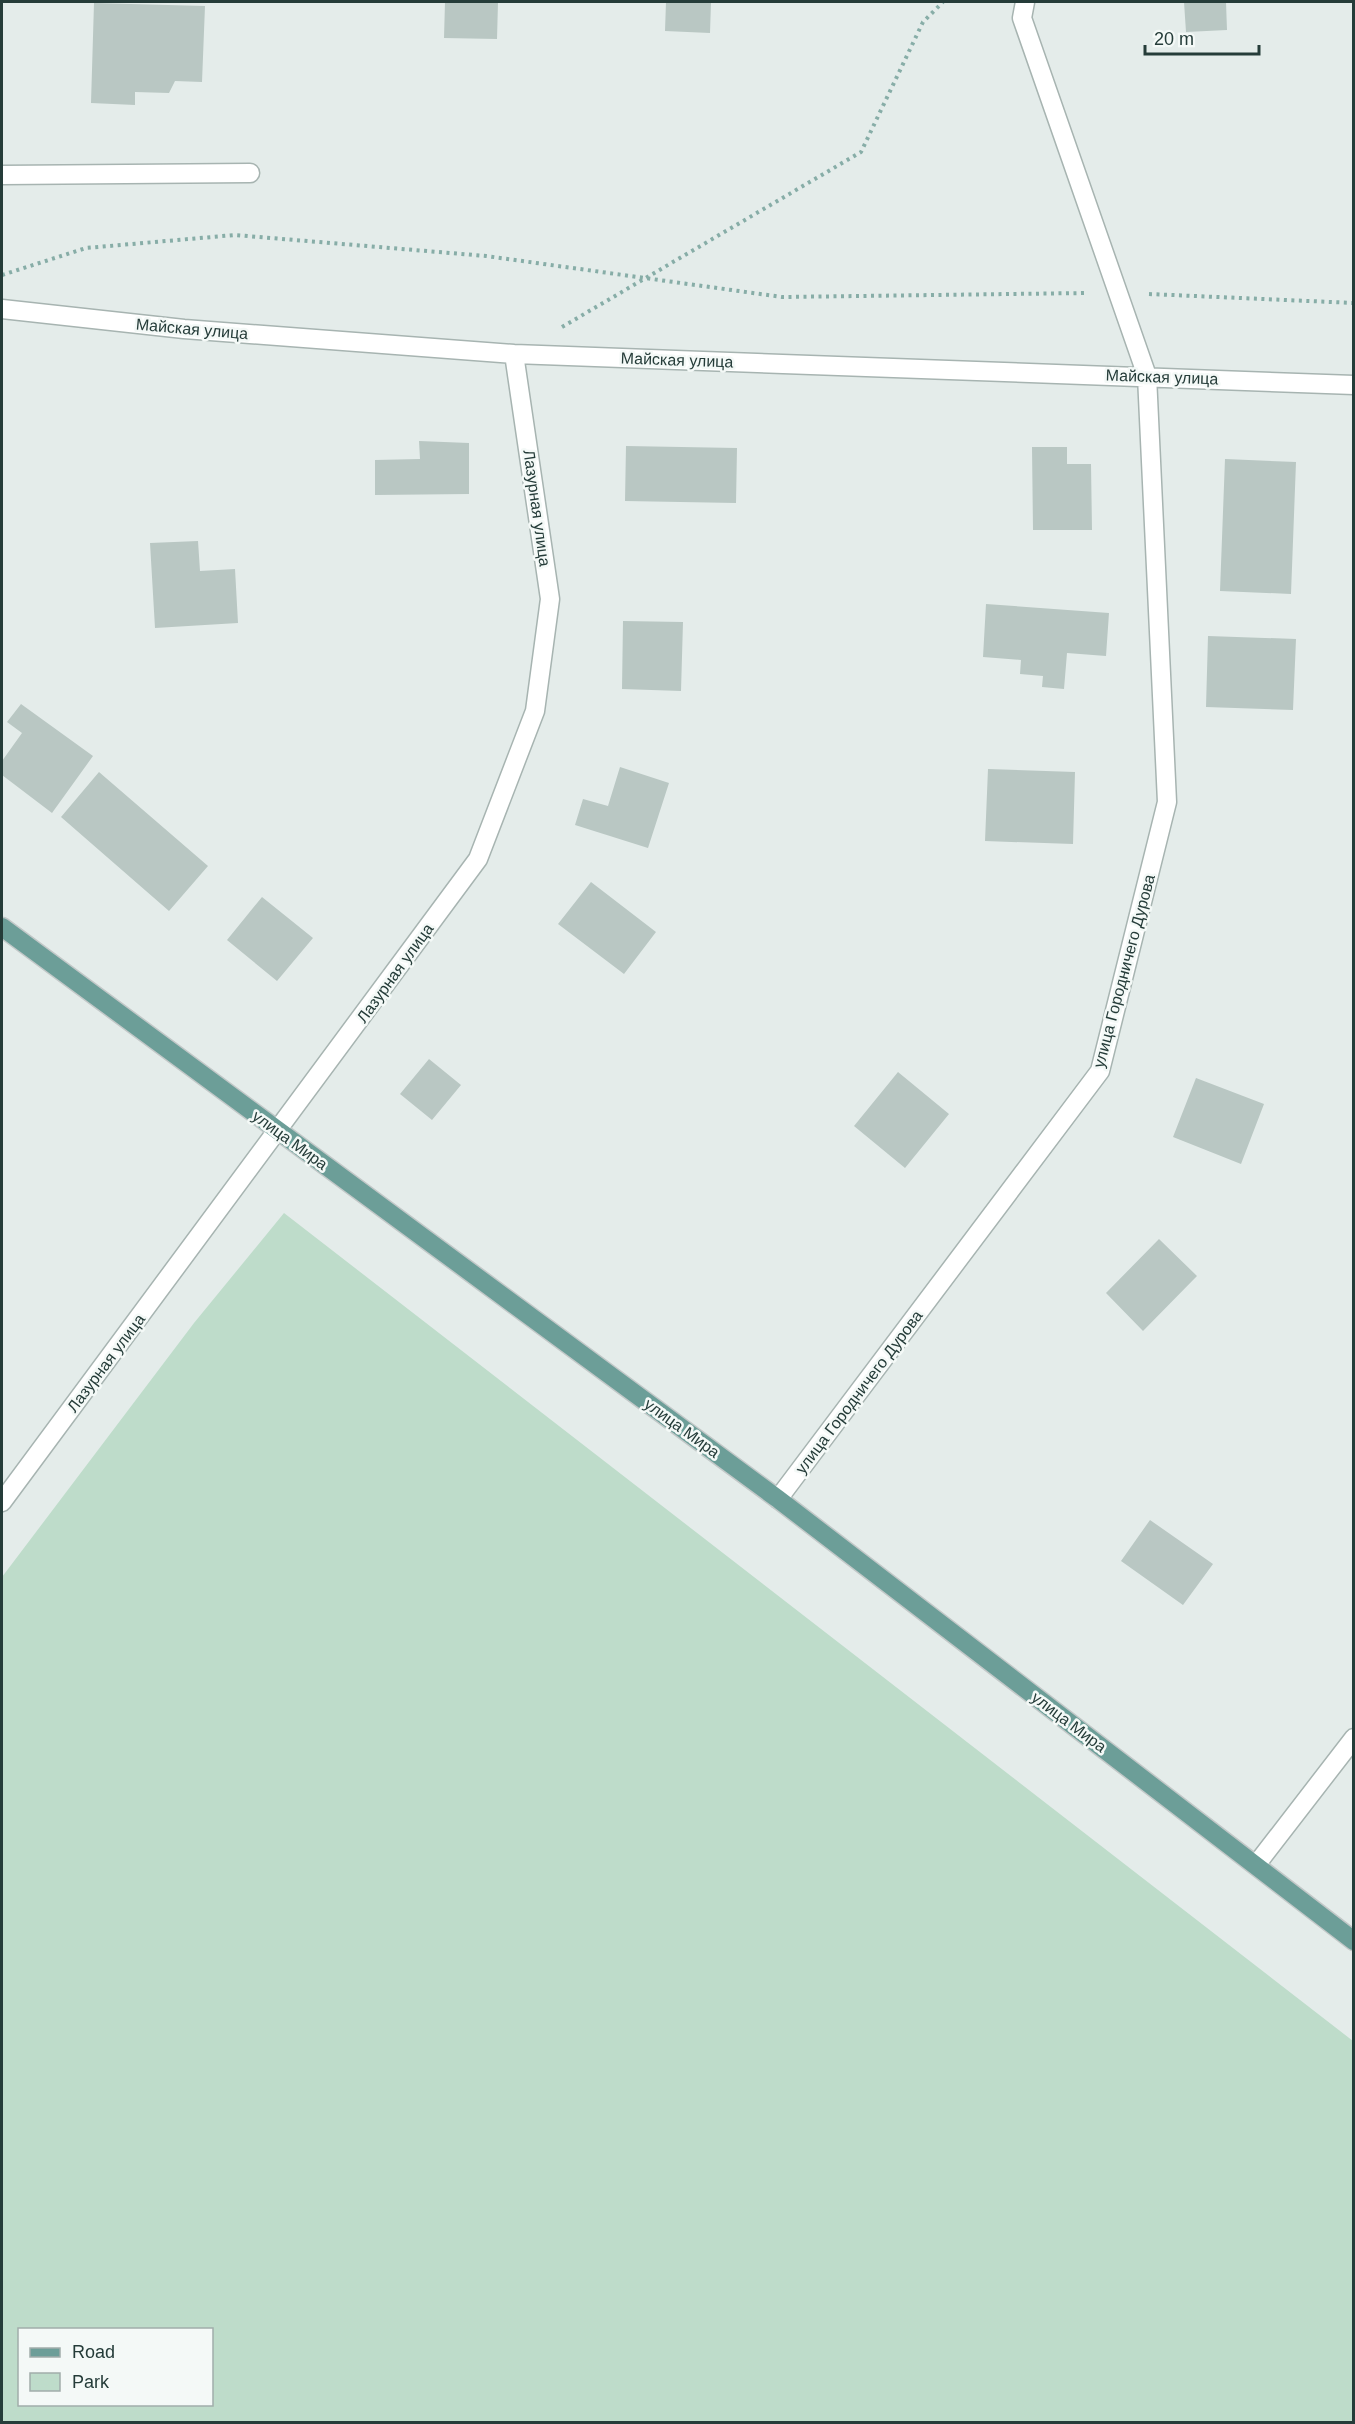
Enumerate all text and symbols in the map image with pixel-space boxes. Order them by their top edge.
scale bar [1145,18,1259,56]
text: 20 m [1154,29,1194,49]
street label: Майская улица [135,316,249,342]
street label: Майская улица [620,350,734,370]
street label: Майская улица [1105,367,1219,387]
street label: Лазурная улица [520,448,554,568]
street label: улица Городничего Дурова [1090,872,1158,1070]
street label: Лазурная улица [353,920,437,1026]
street label: улица Мира [249,1107,331,1173]
street label: улица Городничего Дурова [792,1307,926,1477]
street label: Лазурная улица [64,1311,148,1415]
street label: улица Мира [641,1395,723,1461]
street label: улица Мира [1029,1689,1110,1755]
legend [18,2328,213,2406]
text: Road [72,2342,115,2362]
text: Park [72,2372,110,2392]

